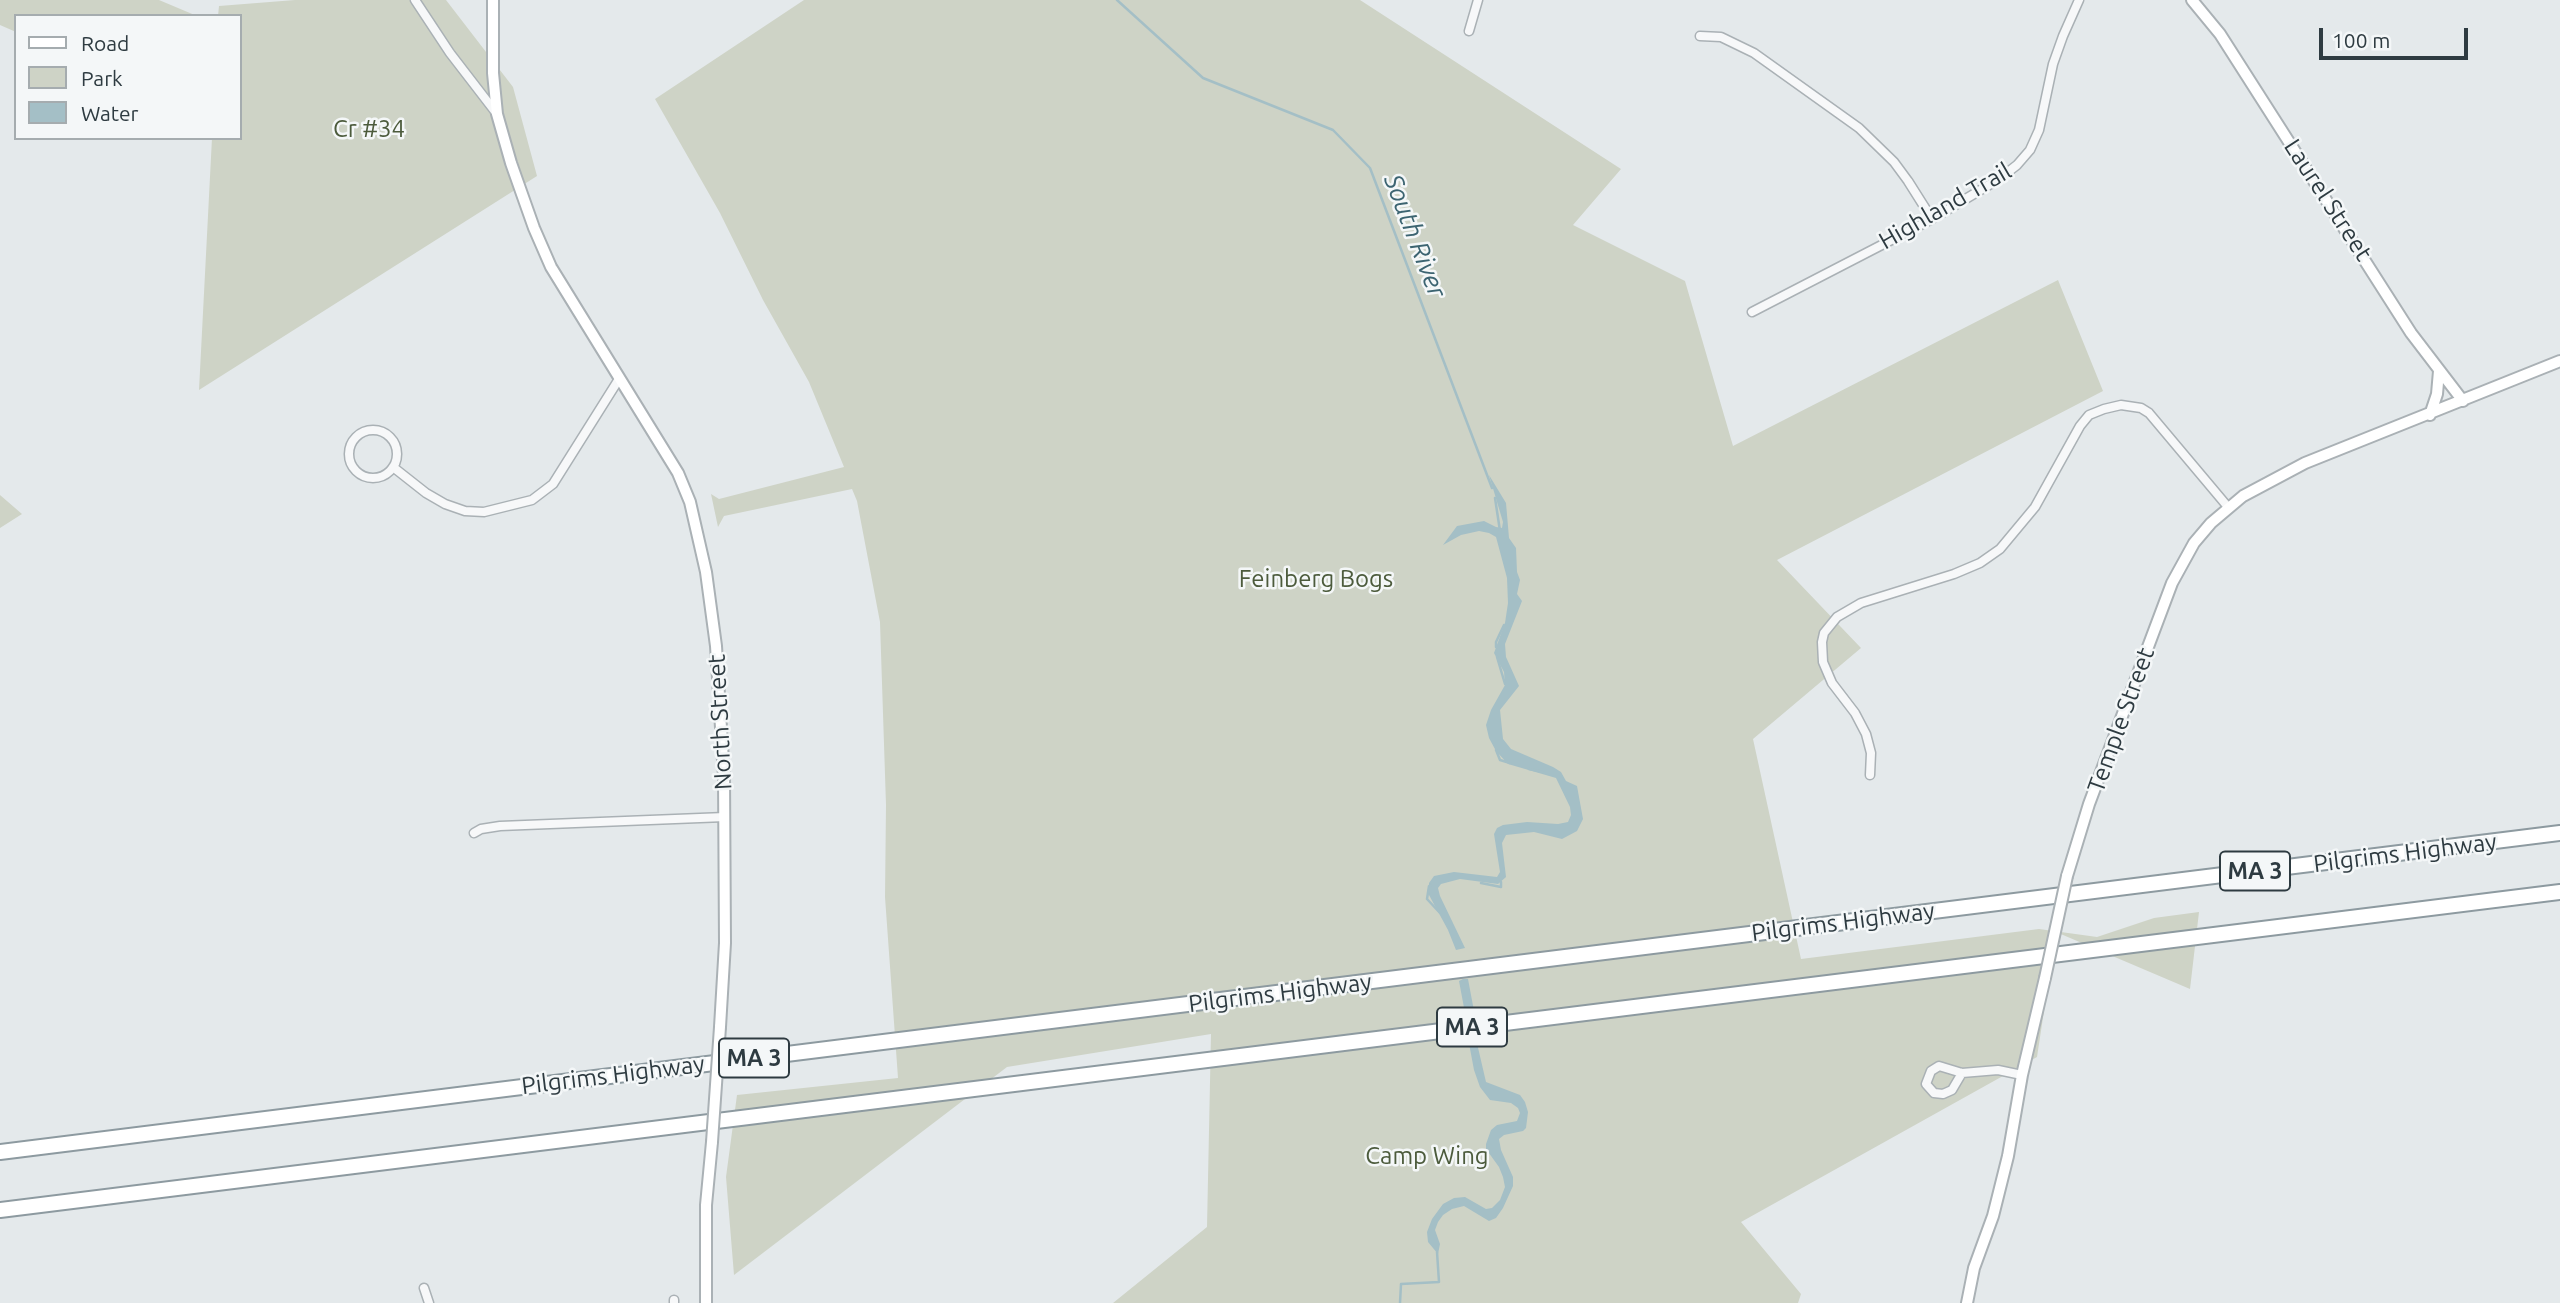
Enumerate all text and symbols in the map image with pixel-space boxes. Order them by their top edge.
legend [14,14,242,140]
scale bar [2322,14,2471,58]
text: 100 m [2332,28,2390,52]
text: Road [81,31,129,55]
text: Park [81,66,123,90]
text: Water [81,101,139,125]
park label: Cr #34 [333,115,405,143]
street label: Laurel Street [2278,134,2378,266]
street label: Highland Trail [1874,157,2016,255]
water label: South River [1377,170,1453,302]
park label: Feinberg Bogs [1239,565,1393,593]
street label: Temple Street [2081,644,2161,796]
street label: North Street [702,653,738,791]
street label: Pilgrims Highway [2312,827,2498,879]
road number: MA 3 [2220,852,2290,890]
street label: Pilgrims Highway [1750,896,1936,948]
street label: Pilgrims Highway [1187,967,1373,1019]
road number: MA 3 [1437,1008,1507,1046]
road number: MA 3 [719,1038,789,1078]
street label: Pilgrims Highway [520,1049,706,1101]
park label: Camp Wing [1365,1142,1489,1170]

